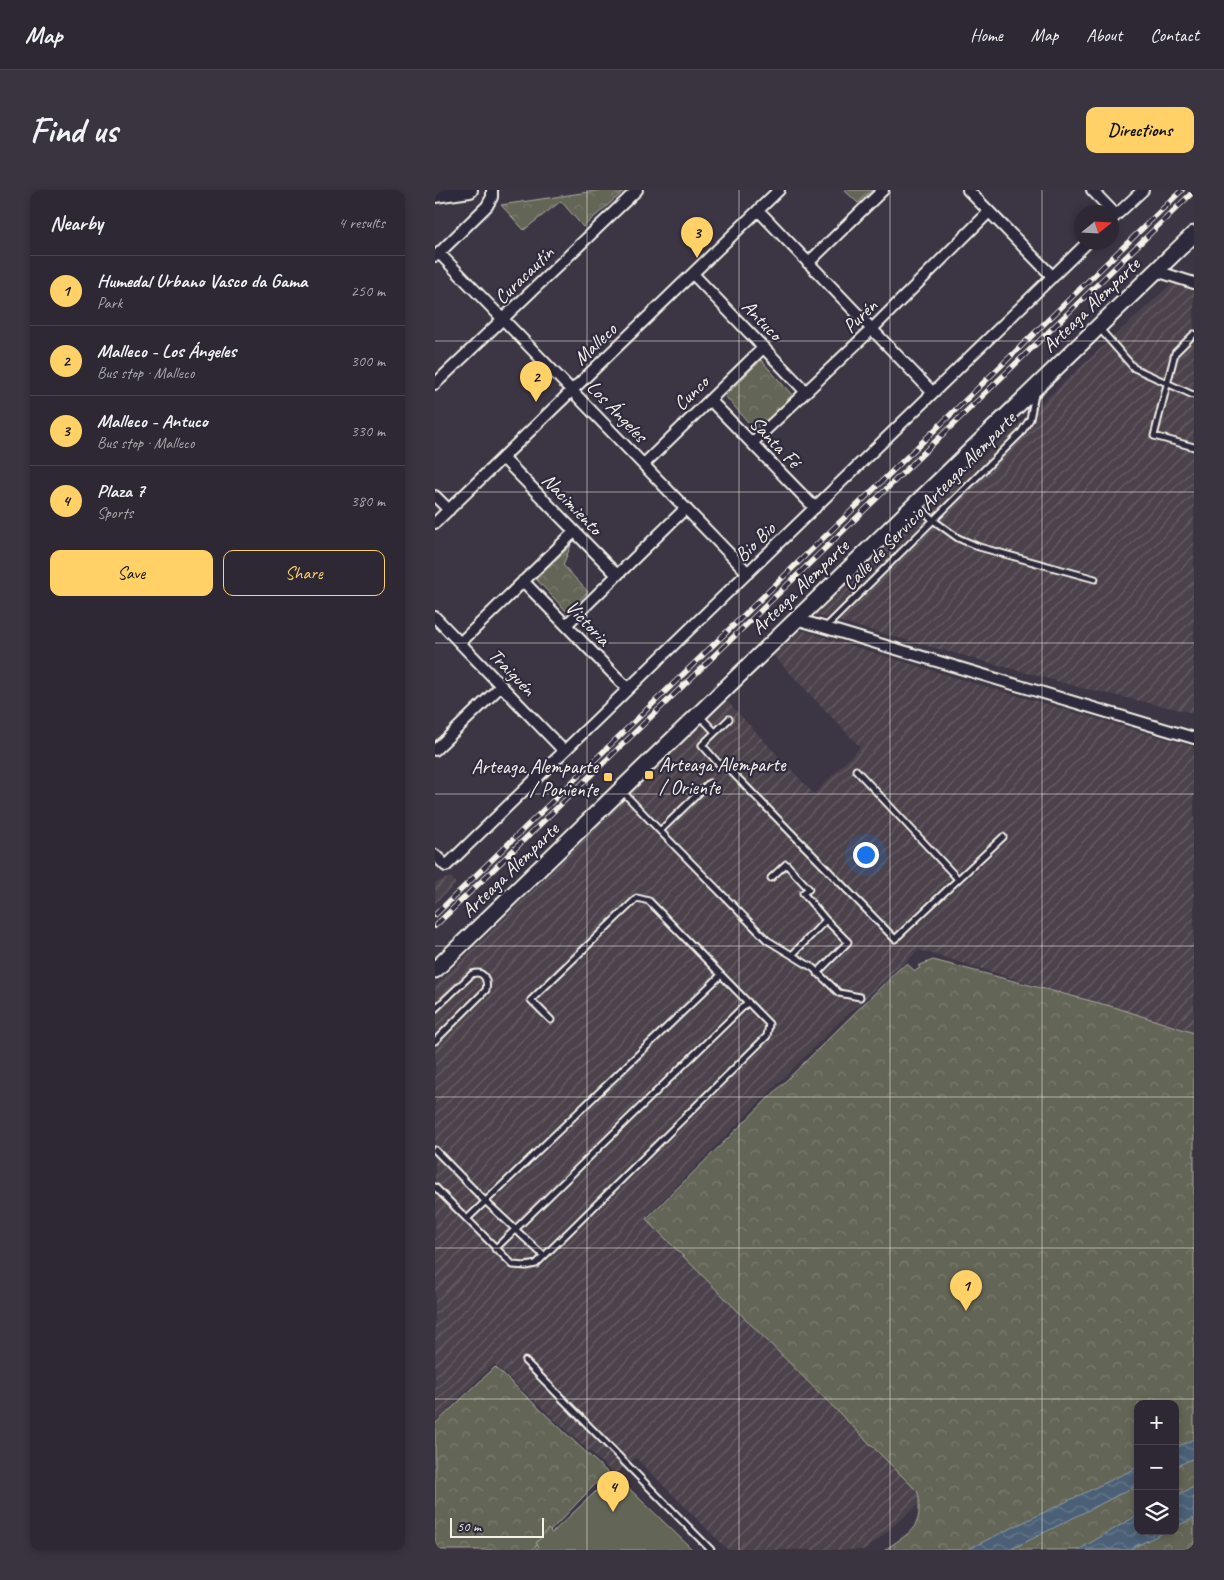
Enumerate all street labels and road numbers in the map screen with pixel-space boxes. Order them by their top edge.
street label: Curacautín [489,240,560,310]
street label: Arteaga Alemparte [1037,251,1146,358]
street label: Purén [837,293,883,338]
street label: Antuco [737,294,789,347]
street label: Malleco [568,317,623,371]
street label: Cunco [668,369,715,416]
street label: Los Ángeles [581,375,654,449]
street label: Calle de Servicio Arteaga Alemparte [837,405,1022,596]
street label: Santa Fé [744,411,808,476]
street label: Nacimiento [536,468,609,542]
street label: Bio Bio [729,516,781,567]
street label: Arteaga Alemparte [746,533,855,640]
street label: Victoria [560,595,617,652]
street label: Traiguén [483,643,542,702]
street label: Arteaga Alemparte [456,816,565,923]

